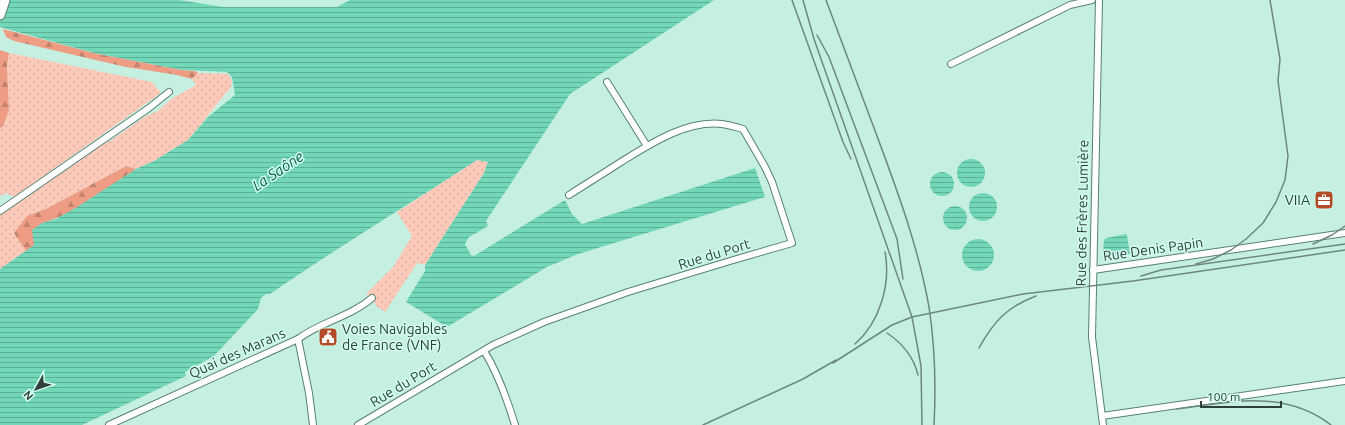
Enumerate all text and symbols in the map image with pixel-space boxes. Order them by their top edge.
street label: Rue des Frères Lumière [1073,140,1091,286]
water label: La Saône [249,147,307,194]
office icon: VIIA [1313,189,1335,211]
place label: VIIA [1285,192,1310,208]
street label: Rue Denis Papin [1102,234,1204,264]
street label: Rue du Port [676,235,752,273]
place label: Voies Navigables de France (VNF) [342,321,447,353]
street label: Quai des Marans [186,325,288,381]
public building icon: Voies Navigables de France (VNF) [317,326,339,348]
street label: Rue du Port [367,358,439,410]
north arrow [16,369,56,409]
scale bar [1201,383,1281,409]
text: N [21,388,36,402]
text: 100 m [1207,390,1240,403]

